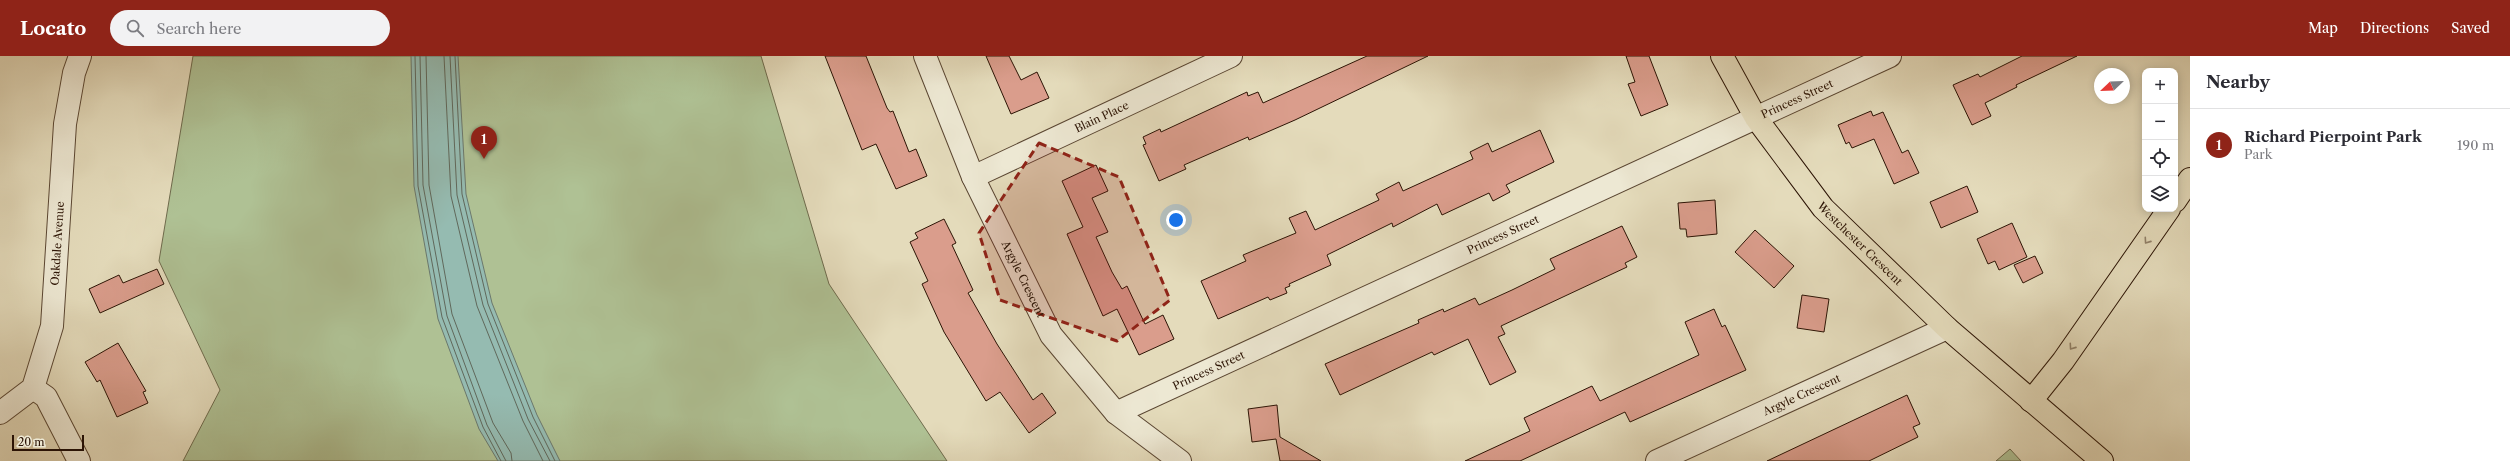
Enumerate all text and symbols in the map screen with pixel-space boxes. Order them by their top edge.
search box [110,10,390,46]
text: Locato [20,17,86,40]
icon: search [124,17,146,39]
text: Search here [156,19,241,38]
text: Map [2308,19,2338,37]
text: Directions [2360,19,2429,37]
text: Saved [2451,19,2490,37]
north arrow [2094,68,2130,104]
map controls [2142,68,2178,212]
button: + [2142,68,2178,104]
text: Nearby [2206,72,2270,92]
street label: Princess Street [1759,76,1835,122]
street label: Blain Place [1072,98,1131,135]
button: − [2142,104,2178,140]
pin: 1 [471,126,497,159]
text: Richard Pierpoint Park [2244,127,2422,146]
text: 1 [2216,137,2222,153]
text: 190 m [2457,137,2494,153]
button: locate [2142,140,2178,176]
text: Park [2244,146,2272,162]
button: layers [2142,176,2178,212]
street label: Westchester Crescent [1813,198,1905,288]
street label: Oakdale Avenue [48,201,67,286]
your location [1166,210,1186,230]
street label: Princess Street [1465,212,1541,257]
one-way arrow [2144,237,2152,244]
street label: Argyle Crescent [998,238,1048,320]
one-way arrow [2070,343,2077,350]
street label: Princess Street [1170,348,1247,393]
street label: Argyle Crescent [1760,371,1843,419]
scale bar [12,433,84,452]
text: 20 m [18,435,44,449]

